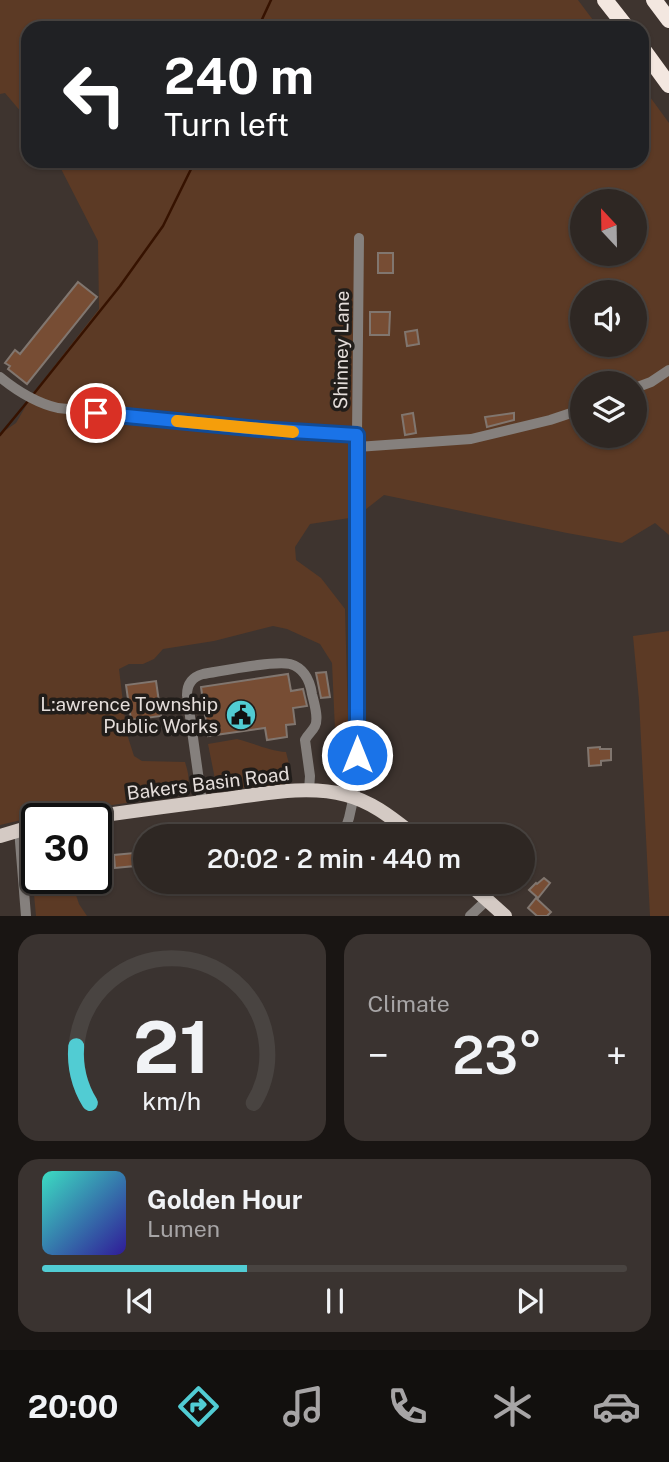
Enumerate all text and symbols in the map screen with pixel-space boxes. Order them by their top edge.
text: 240 m [164,47,314,105]
icon: left [49,49,140,140]
text: Turn left [164,106,289,143]
north arrow [570,189,648,266]
map controls [570,189,647,448]
button: sound [570,280,647,357]
street label: Shinney Lane [329,290,353,410]
button: layers [570,371,647,448]
pin [66,383,126,443]
icon: arrive [77,394,115,432]
place label: L:awrence Township Public Works [40,693,218,737]
public building icon: L:awrence Township Public Works [224,698,258,732]
position arrow [320,718,394,792]
street label: Bakers Basin Road [125,762,291,804]
speed limit sign: 30 [21,803,112,894]
text: 20:02 · 2 min · 440 m [207,843,461,874]
text: Climate [368,990,450,1017]
text: 21 [133,1005,210,1090]
text: 23° [452,1025,542,1086]
text: − [368,1033,389,1078]
text: + [606,1033,627,1078]
text: km/h [142,1086,201,1116]
text: Golden Hour [147,1184,302,1215]
text: Lumen [147,1215,220,1242]
icon: previous [121,1282,159,1320]
icon: pause [316,1282,354,1320]
icon: next [511,1282,549,1320]
icon: directions [174,1382,223,1431]
icon: music [279,1382,328,1431]
icon: phone [383,1382,432,1431]
icon: climate [488,1382,537,1431]
icon: car [592,1382,641,1431]
text: 20:00 [28,1388,118,1425]

